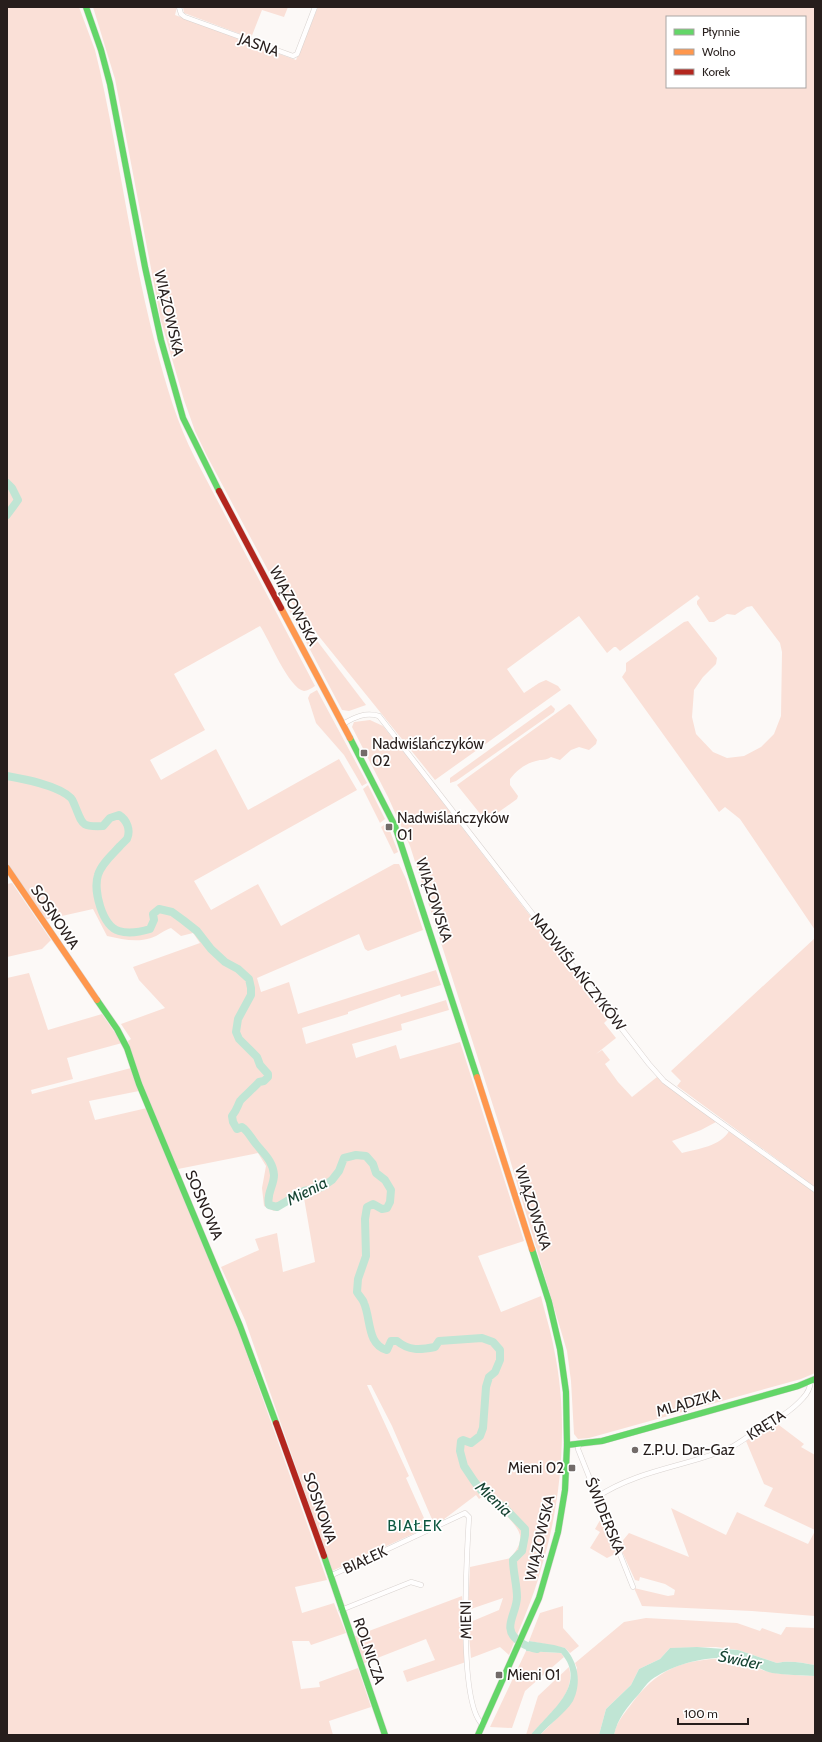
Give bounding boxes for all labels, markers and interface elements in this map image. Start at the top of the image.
legend [666,16,806,88]
text: Płynnie [702,24,740,39]
street label: JASNA [235,29,282,61]
text: Wolno [702,44,736,59]
text: Korek [702,64,731,79]
street label: WIĄZOWSKA [150,268,188,358]
street label: WIĄZOWSKA [266,563,323,649]
place label: Nadwiślańczyków 02 [372,735,484,770]
marker: Nadwiślańczyków 02 [359,748,369,758]
place label: Nadwiślańczyków 01 [397,809,509,844]
marker: Nadwiślańczyków 01 [384,822,394,832]
street label: WIĄZOWSKA [412,856,456,945]
street label: SOSNOWA [27,881,84,953]
street label: NADWIŚLAŃCZYKÓW [526,909,631,1035]
street label: WIĄZOWSKA [511,1164,555,1253]
street label: SOSNOWA [181,1167,227,1243]
water label: Mienia [283,1173,330,1210]
street label: MLĄDZKA [654,1385,723,1421]
street label: KRĘTA [743,1406,789,1444]
place label: Z.P.U. Dar-Gaz [643,1441,735,1459]
marker: Z.P.U. Dar-Gaz [630,1445,640,1455]
place label: Mieni 02 [508,1459,564,1477]
marker: Mieni 02 [567,1463,577,1473]
street label: SOSNOWA [299,1470,341,1547]
street label: ŚWIDERSKA [581,1474,630,1558]
water label: Mienia [471,1477,516,1521]
street label: WIĄZOWSKA [521,1493,559,1583]
district label: BIAŁEK [387,1516,443,1535]
street label: BIAŁEK [340,1542,390,1578]
street label: MIENI [457,1601,475,1639]
street label: ROLNICZA [349,1615,389,1687]
water label: Świder [717,1646,764,1674]
place label: Mieni 01 [507,1666,560,1684]
marker: Mieni 01 [494,1670,504,1680]
scale bar [678,1700,748,1726]
text: 100 m [684,1706,718,1721]

